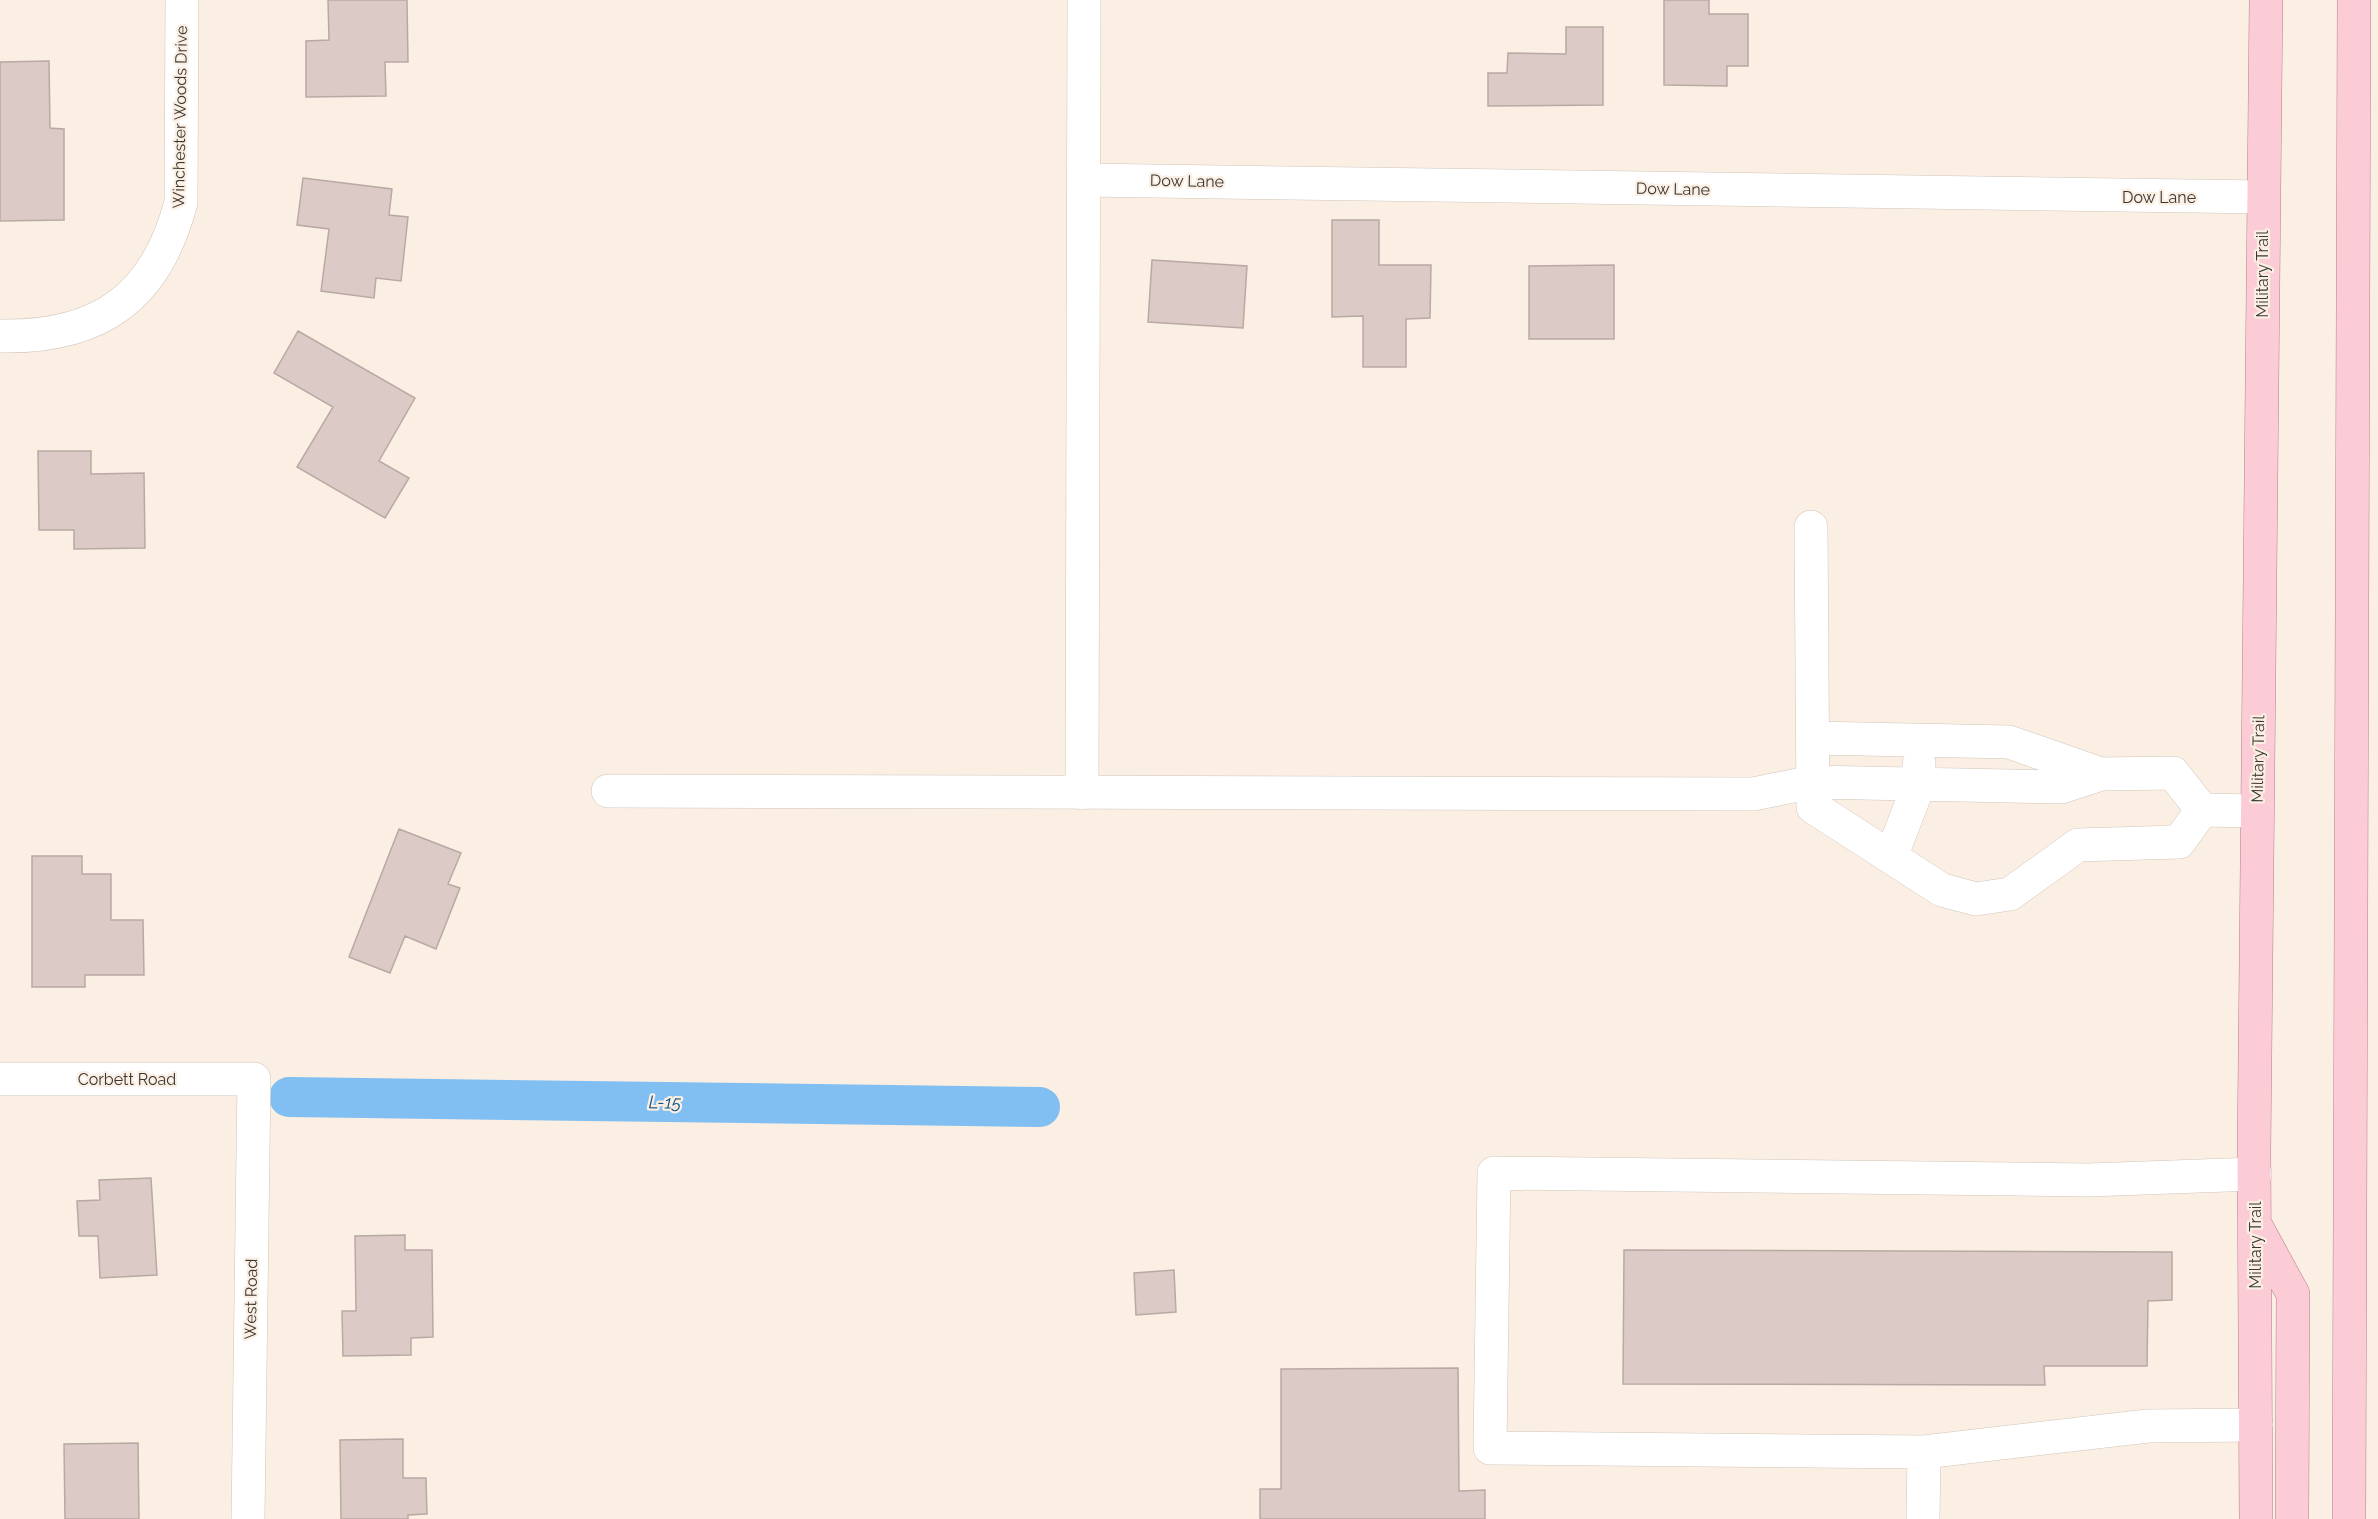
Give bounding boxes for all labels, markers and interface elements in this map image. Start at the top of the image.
street label: Winchester Woods Drive [169,25,191,209]
street label: Dow Lane [1150,171,1224,191]
street label: Dow Lane [1636,179,1710,199]
street label: Dow Lane [2122,188,2196,207]
street label: Military Trail [2253,230,2272,318]
street label: Military Trail [2248,715,2268,803]
street label: Corbett Road [78,1070,176,1089]
water label: L-15 [648,1091,682,1113]
street label: Military Trail [2246,1201,2265,1289]
street label: West Road [241,1258,261,1339]

